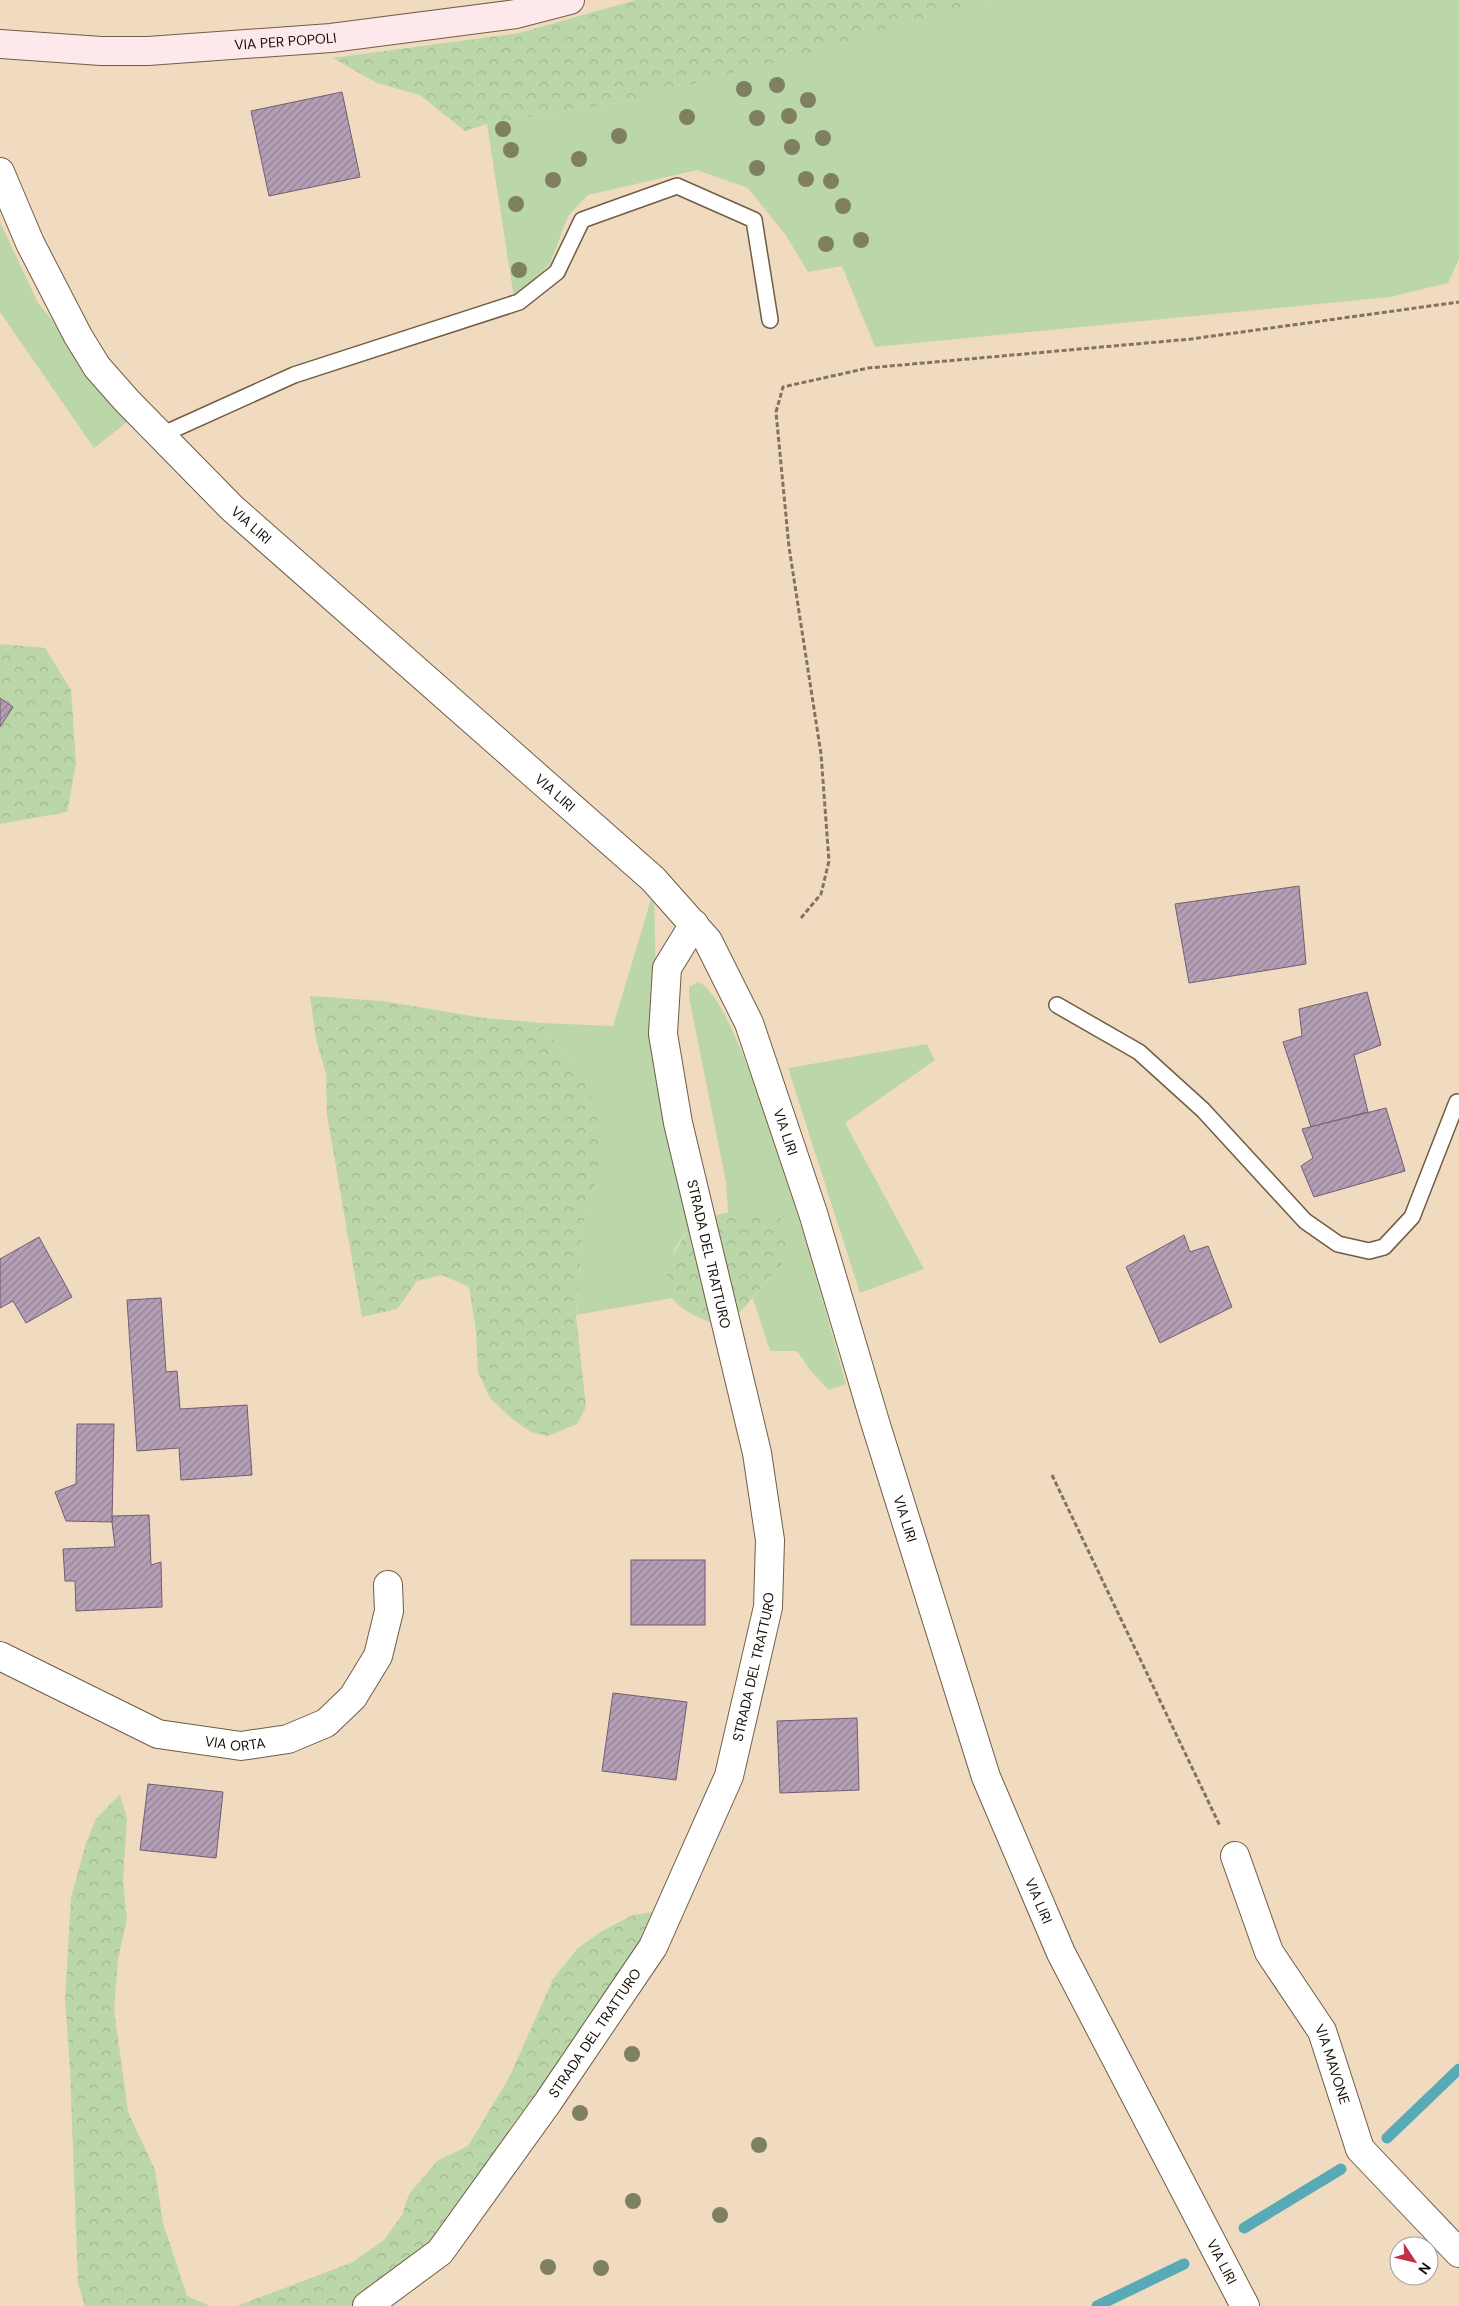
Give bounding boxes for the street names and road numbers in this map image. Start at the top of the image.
street label: VIA PER POPOLI [234,28,338,54]
street label: VIA LIRI [227,502,275,548]
street label: VIA LIRI [531,770,579,815]
street label: VIA LIRI [770,1106,802,1158]
street label: STRADA DEL TRATTURO [683,1178,735,1330]
street label: VIA LIRI [890,1493,921,1544]
street label: STRADA DEL TRATTURO [728,1592,778,1743]
street label: VIA ORTA [204,1732,266,1755]
street label: VIA LIRI [1021,1875,1056,1926]
street label: STRADA DEL TRATTURO [545,1965,645,2101]
street label: VIA MAVONE [1311,2021,1354,2107]
street label: VIA LIRI [1203,2236,1241,2287]

